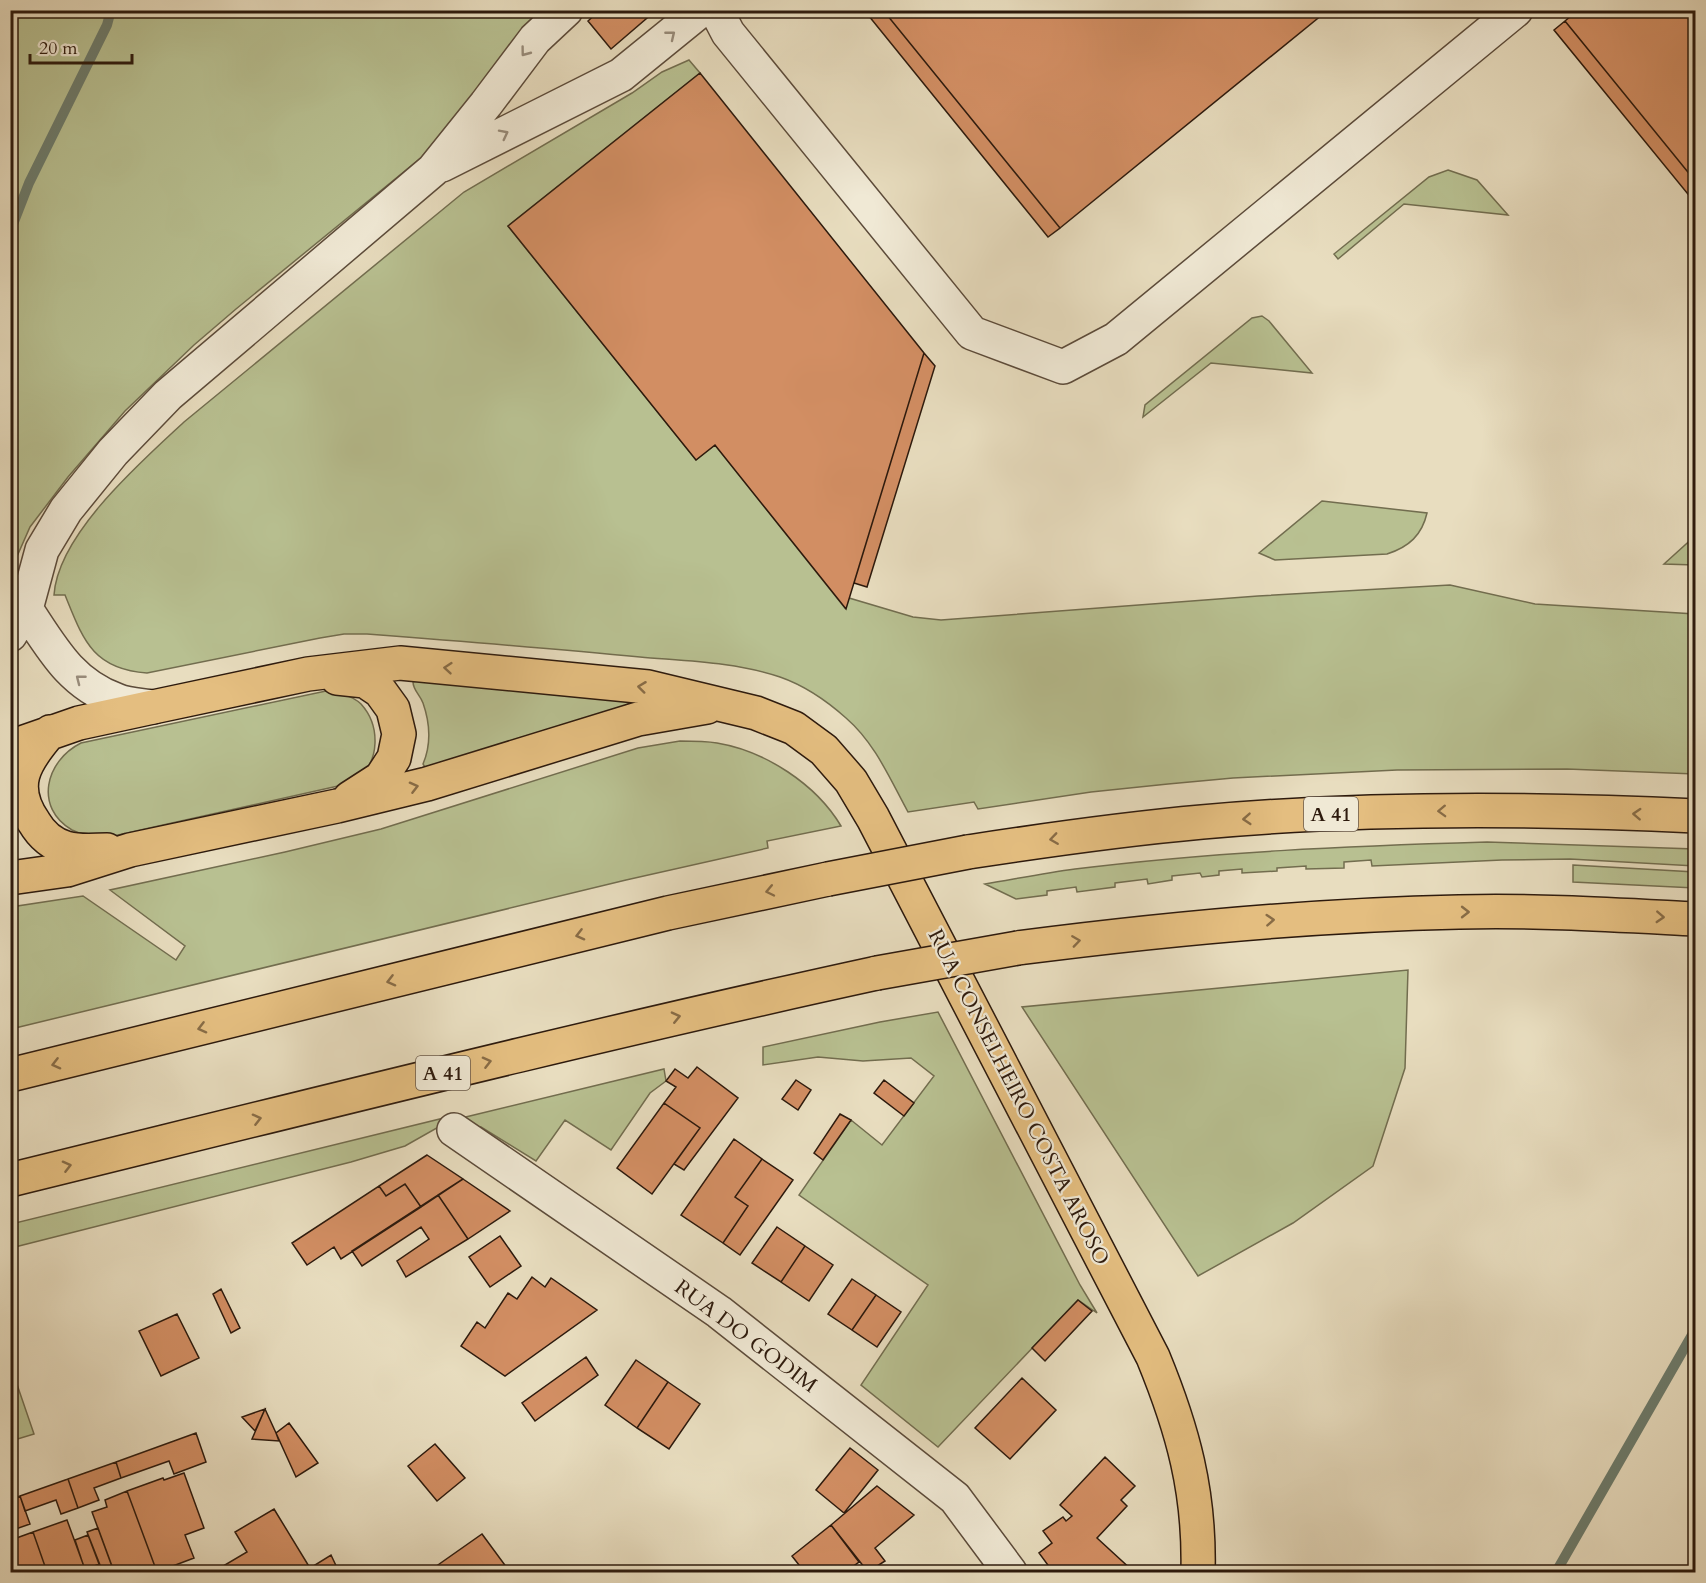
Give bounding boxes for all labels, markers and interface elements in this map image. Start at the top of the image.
scale bar [30,27,132,65]
one-way arrow [664,32,675,43]
text: 20 m [39,36,78,61]
one-way arrow [521,45,532,56]
one-way arrow [497,130,508,142]
one-way arrow [443,662,452,675]
one-way arrow [76,675,87,686]
one-way arrow [637,681,646,693]
one-way arrow [409,781,419,794]
road number: A 41 [1304,797,1358,831]
one-way arrow [1438,804,1447,817]
one-way arrow [1633,807,1642,820]
one-way arrow [1243,812,1252,825]
one-way arrow [1049,833,1058,845]
one-way arrow [766,884,776,897]
one-way arrow [1460,906,1469,918]
one-way arrow [1655,911,1664,924]
one-way arrow [1265,914,1274,927]
street label: RUA CONSELHEIRO COSTA AROSO [921,924,1116,1270]
one-way arrow [575,927,585,940]
one-way arrow [1071,935,1081,947]
one-way arrow [386,974,396,987]
one-way arrow [671,1012,681,1025]
one-way arrow [197,1020,207,1033]
one-way arrow [51,1056,61,1069]
road number: A 41 [416,1056,470,1090]
one-way arrow [481,1057,491,1070]
one-way arrow [251,1114,261,1127]
one-way arrow [62,1161,72,1174]
street label: RUA DO GODIM [668,1273,823,1400]

